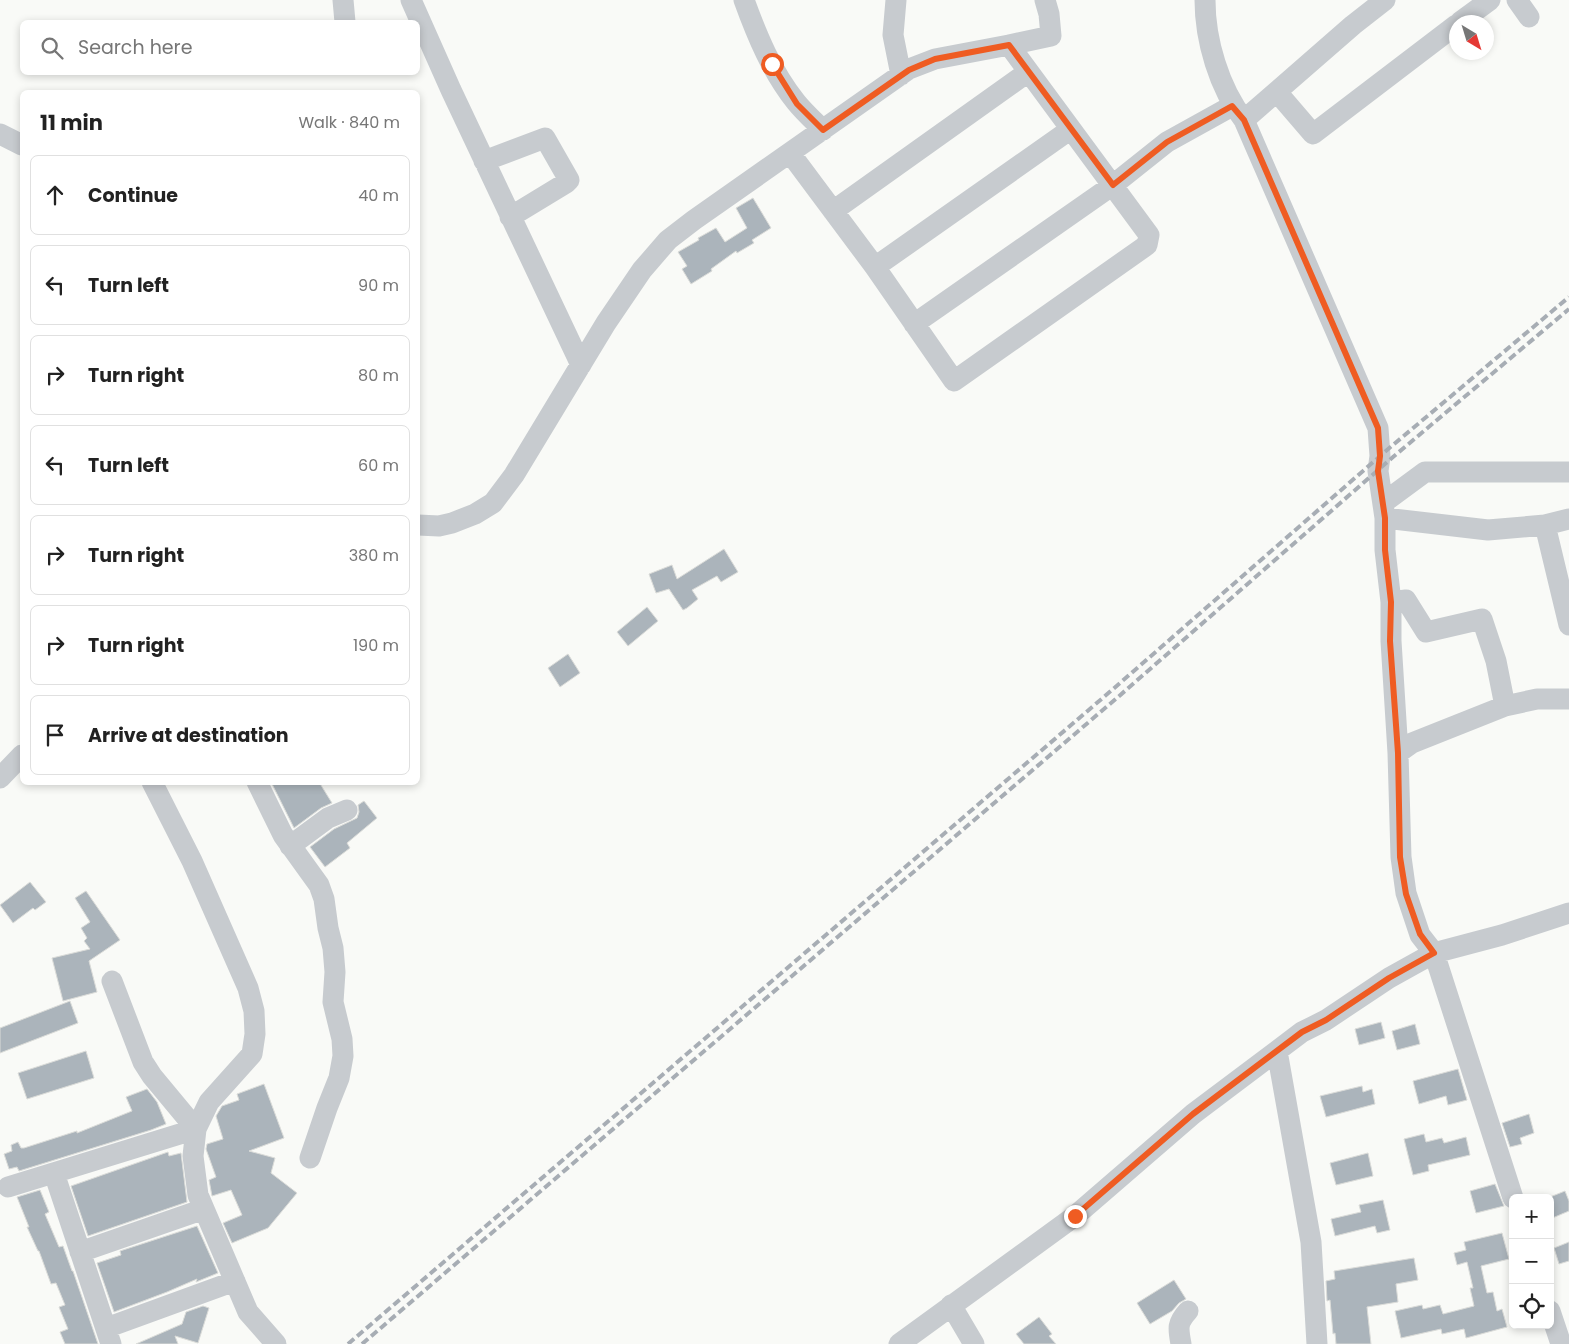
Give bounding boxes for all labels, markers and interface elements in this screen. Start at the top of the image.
north arrow [1449,15,1494,60]
search box [20,20,420,75]
icon: search [38,34,66,62]
text: Search here [78,34,192,61]
route start [761,53,784,76]
text: 11 min [40,108,103,137]
text: Walk · 840 m [298,111,400,134]
icon: ahead [41,181,69,209]
text: Continue [88,182,178,209]
text: 40 m [358,184,399,207]
icon: left [41,271,69,299]
text: Turn left [88,272,169,299]
text: 90 m [358,274,399,297]
icon: right [41,361,69,389]
text: Turn right [88,362,184,389]
text: 80 m [358,364,399,387]
icon: left [41,451,69,479]
text: Turn left [88,452,169,479]
text: 60 m [358,454,399,477]
icon: right [41,541,69,569]
text: Turn right [88,542,184,569]
text: 380 m [349,544,399,567]
icon: right [41,631,69,659]
text: Turn right [88,632,184,659]
text: 190 m [353,634,399,657]
icon: arrive [41,721,69,749]
text: Arrive at destination [88,722,289,749]
map controls [1509,1194,1554,1329]
button: + [1509,1194,1554,1239]
route end [1064,1205,1087,1228]
button: − [1509,1239,1554,1284]
button: locate [1509,1284,1554,1329]

